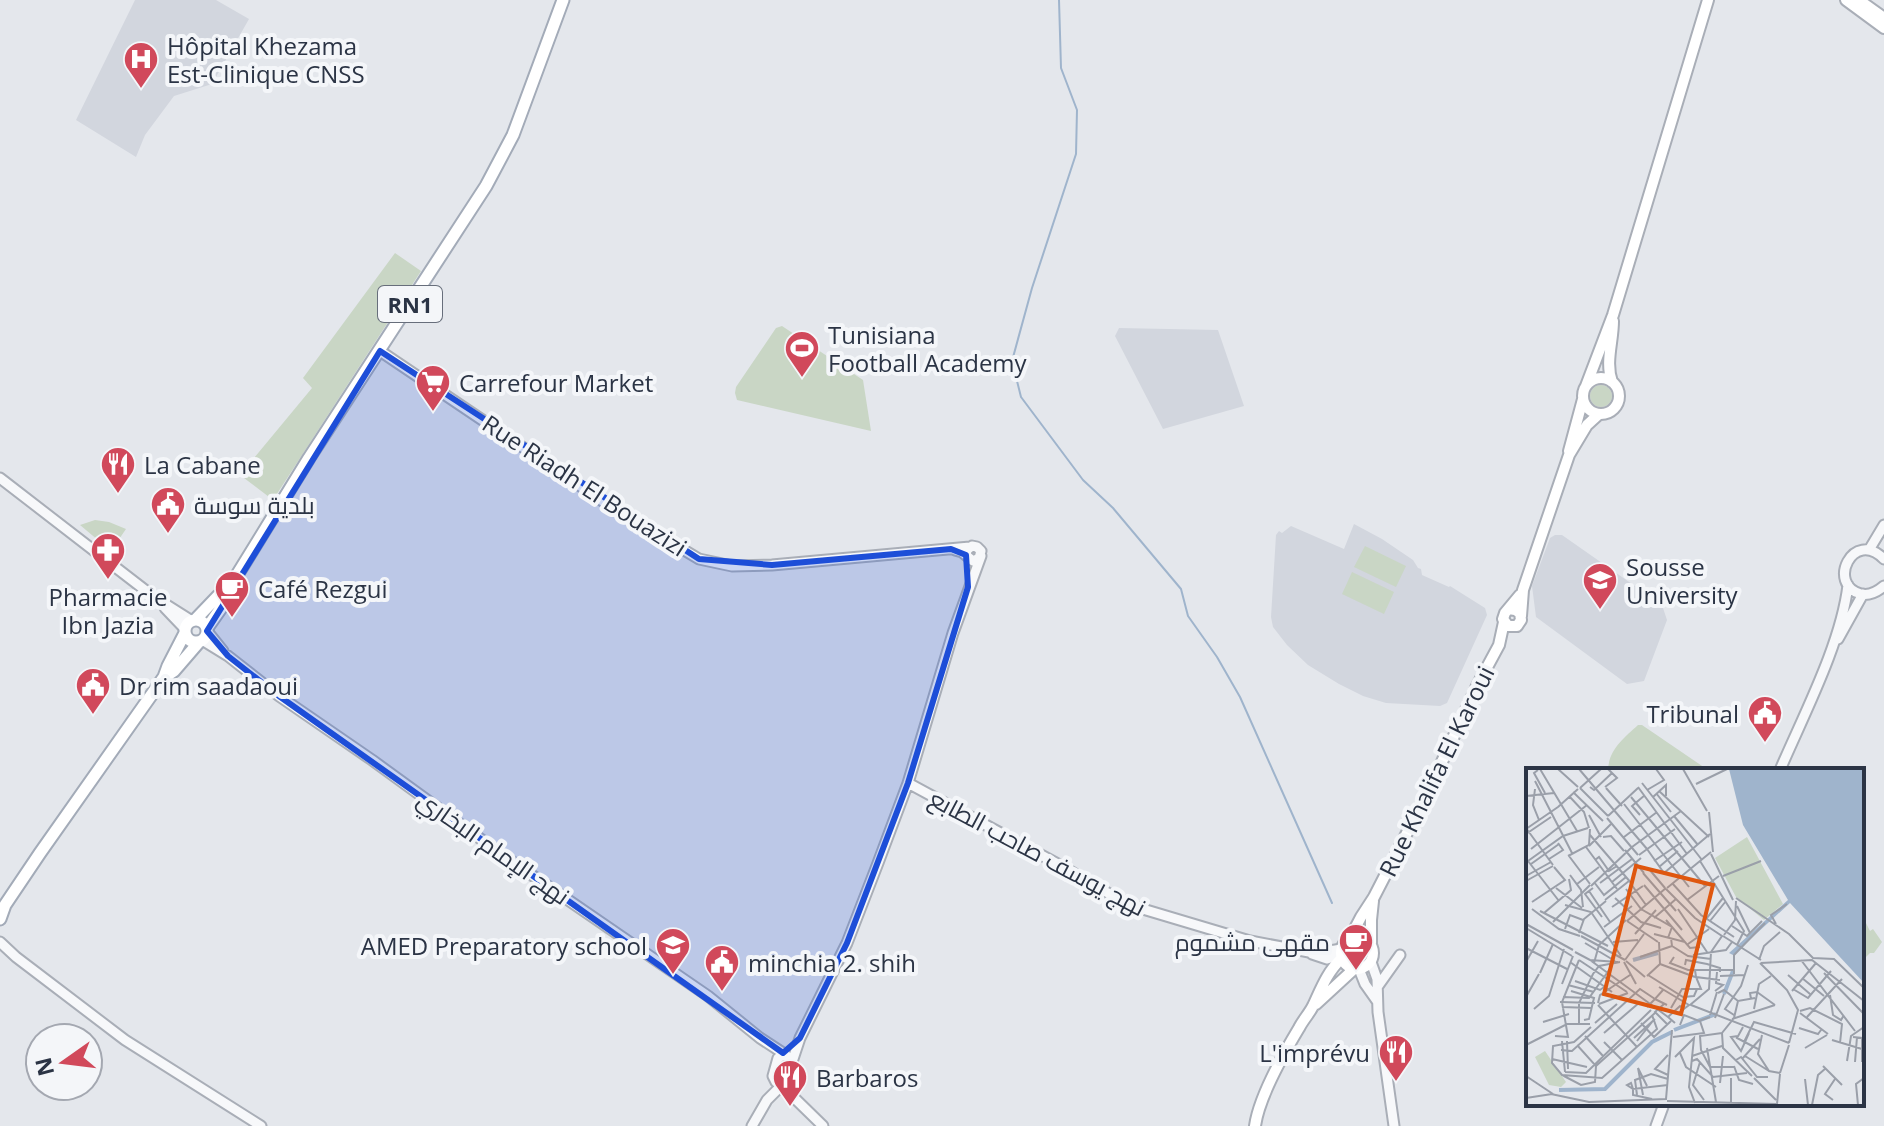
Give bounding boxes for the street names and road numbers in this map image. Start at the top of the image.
road number: RN1 [378,286,442,322]
street label: Rue Riadh El Bouazizi [476,407,694,563]
street label: Rue Khalifa El Karoui [1371,660,1501,882]
street label: نهج يوسف صاحب الطابع [923,781,1152,924]
street label: نهج الإمام البخاري [410,782,577,914]

